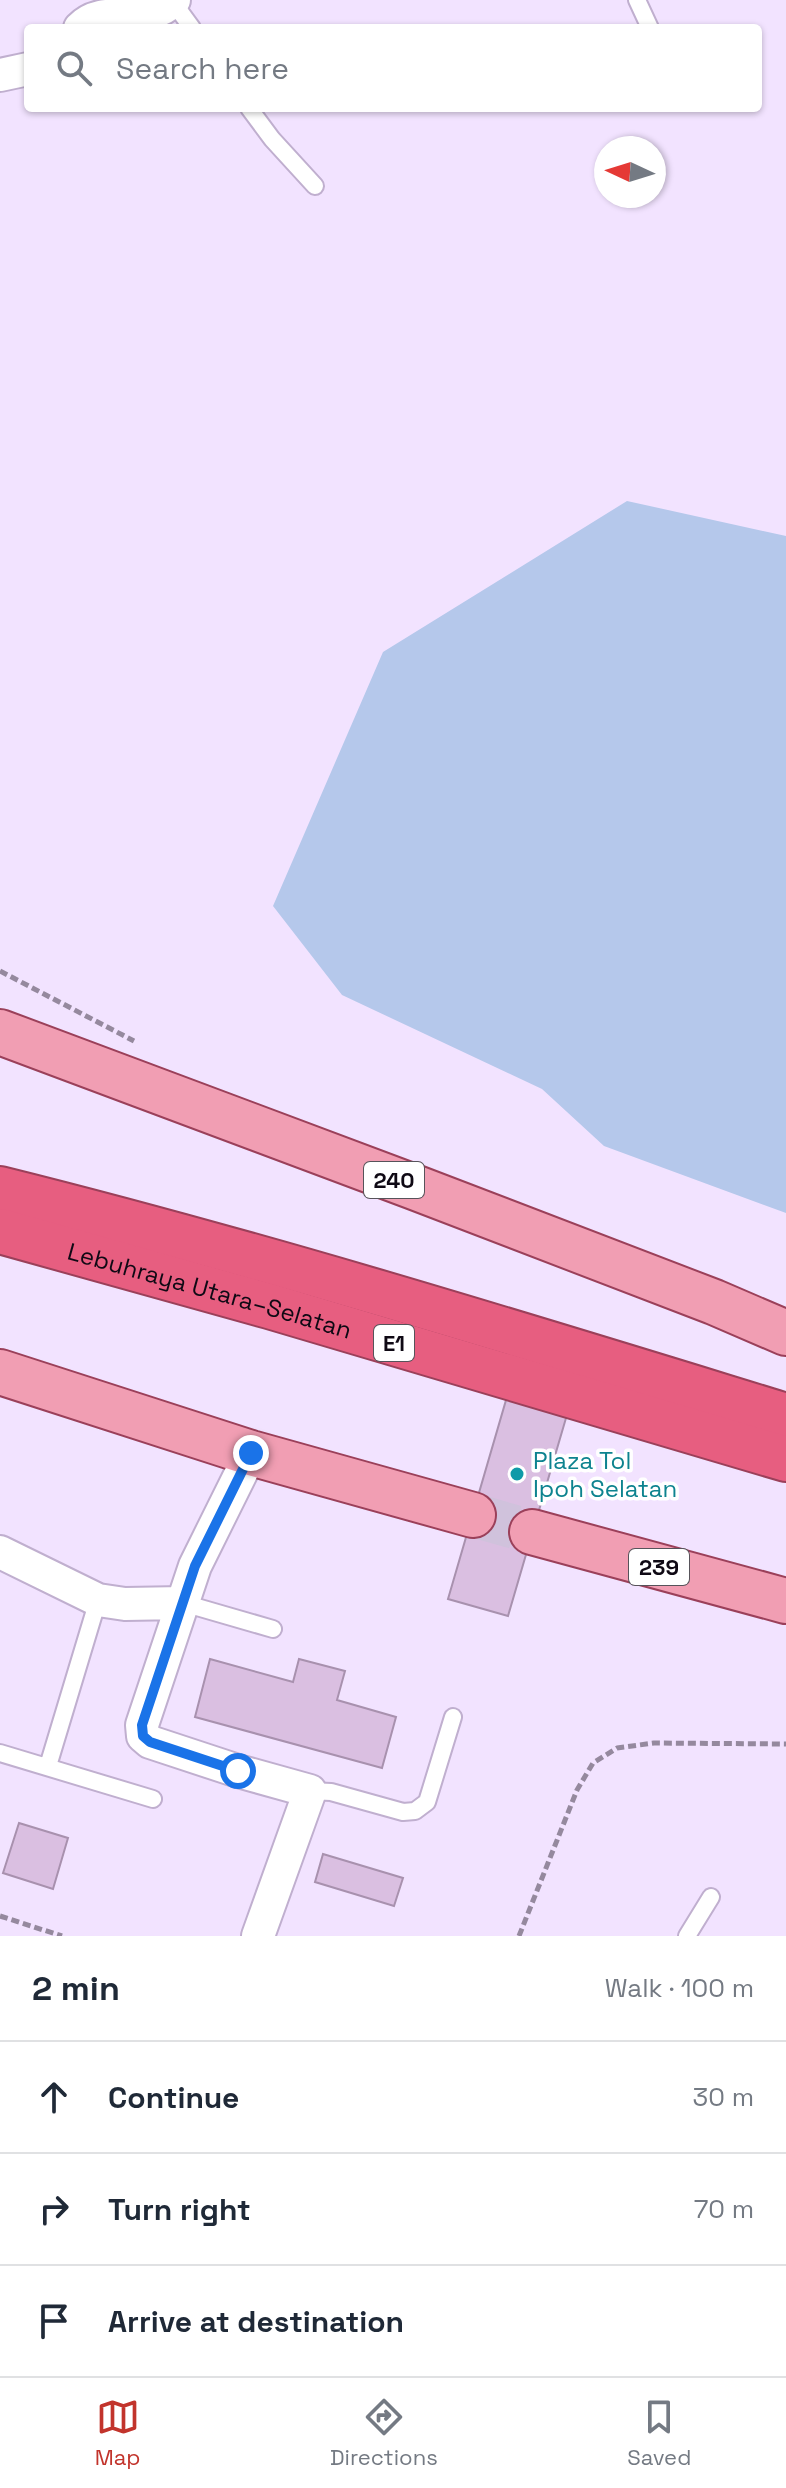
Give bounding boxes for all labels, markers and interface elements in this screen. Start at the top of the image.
search box [24,24,762,112]
icon: search [52,46,96,90]
text: Search here [116,49,289,88]
north arrow [594,136,666,208]
road number: 240 [364,1162,424,1198]
street label: Lebuhraya Utara–Selatan [64,1235,356,1345]
road number: E1 [374,1325,414,1361]
route end [233,1435,269,1471]
place label: Plaza Tol Ipoh Selatan [533,1445,677,1504]
marker: Plaza Tol Ipoh Selatan [508,1465,526,1483]
road number: 239 [629,1549,689,1585]
route start [220,1753,256,1789]
text: 2 min [32,1967,120,2010]
text: Walk · 100 m [605,1971,754,2005]
icon: ahead [32,2075,76,2119]
text: Continue [108,2078,239,2117]
text: 30 m [693,2080,754,2114]
icon: right [32,2187,76,2231]
text: Turn right [108,2190,251,2229]
text: 70 m [694,2192,754,2226]
icon: arrive [32,2299,76,2343]
text: Arrive at destination [108,2302,404,2341]
tab: Map [95,2395,141,2471]
tab: Directions [330,2395,438,2471]
tab: Saved [627,2395,691,2471]

